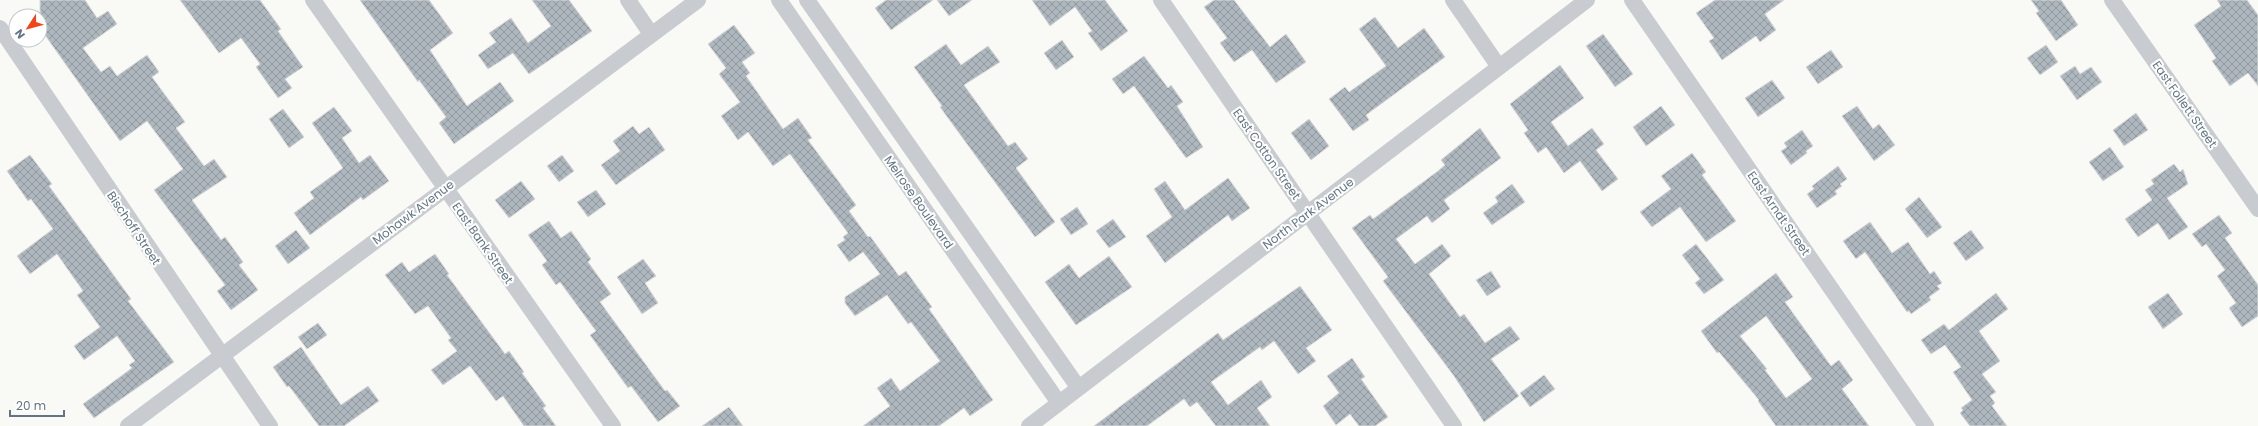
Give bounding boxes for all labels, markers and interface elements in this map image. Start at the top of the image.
north arrow [8,8,48,48]
text: N [11,26,29,42]
street label: East Follett Street [2149,57,2221,151]
street label: East Cotton Street [1229,105,1305,203]
street label: Melrose Boulevard [880,152,958,252]
street label: East Arndt Street [1744,168,1814,258]
street label: North Park Avenue [1259,173,1357,253]
street label: Mohawk Avenue [369,176,457,248]
street label: Bischoff Street [103,188,165,268]
street label: East Bank Street [449,199,517,287]
scale bar [10,392,64,418]
text: 20 m [16,397,46,414]

